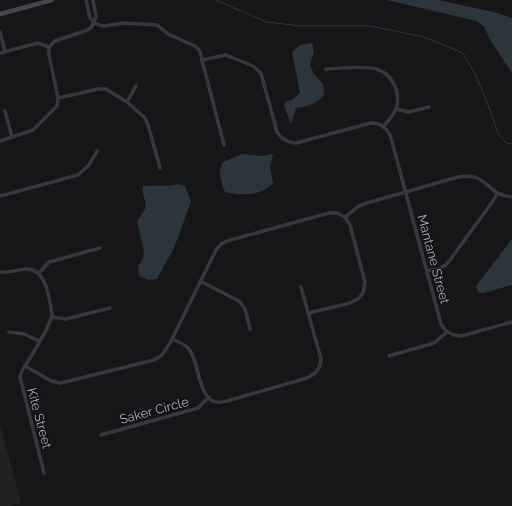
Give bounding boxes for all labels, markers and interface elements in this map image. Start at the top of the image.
street label: Mantane Street [414,213,453,306]
street label: Kite Street [24,386,55,451]
street label: Saker Circle [118,394,191,427]

